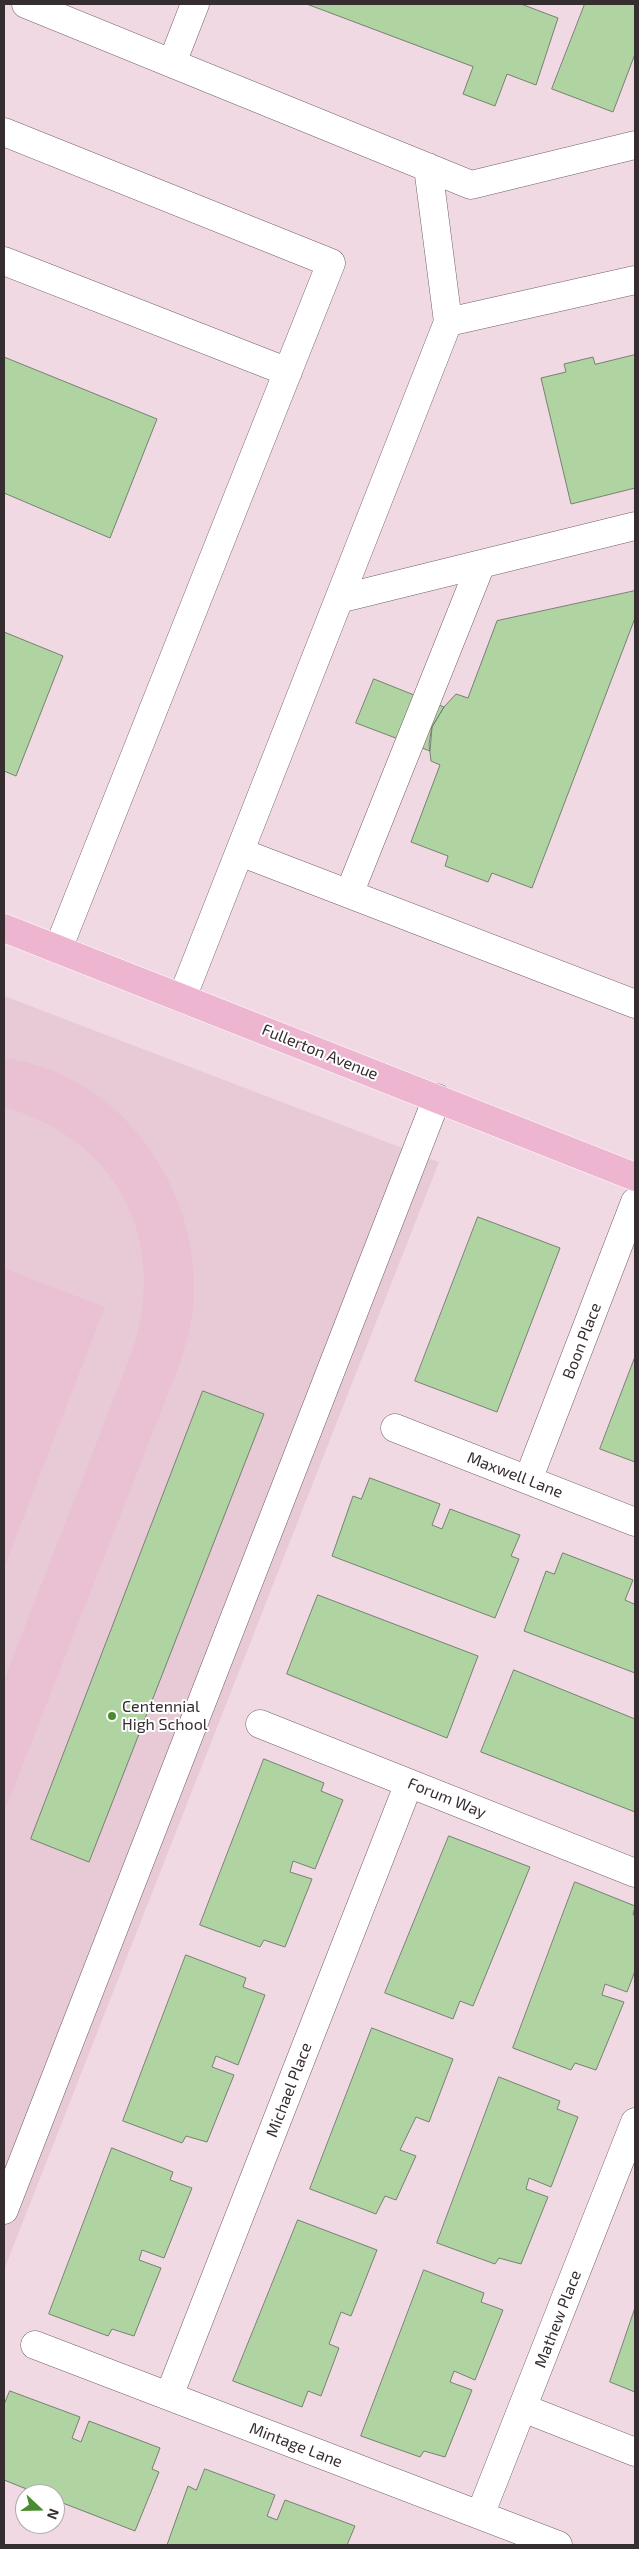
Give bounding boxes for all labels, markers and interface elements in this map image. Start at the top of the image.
street label: Fullerton Avenue [259,1020,381,1084]
street label: Boon Place [559,1300,605,1382]
street label: Maxwell Lane [464,1448,566,1502]
place label: Centennial High School [122,1697,207,1735]
marker: Centennial High School [106,1710,118,1722]
street label: Forum Way [405,1774,489,1822]
street label: Michael Place [262,2040,316,2140]
street label: Mathew Place [531,2268,585,2370]
street label: Mintage Lane [247,2418,345,2472]
north arrow [15,2484,65,2534]
text: N [44,2506,63,2522]

